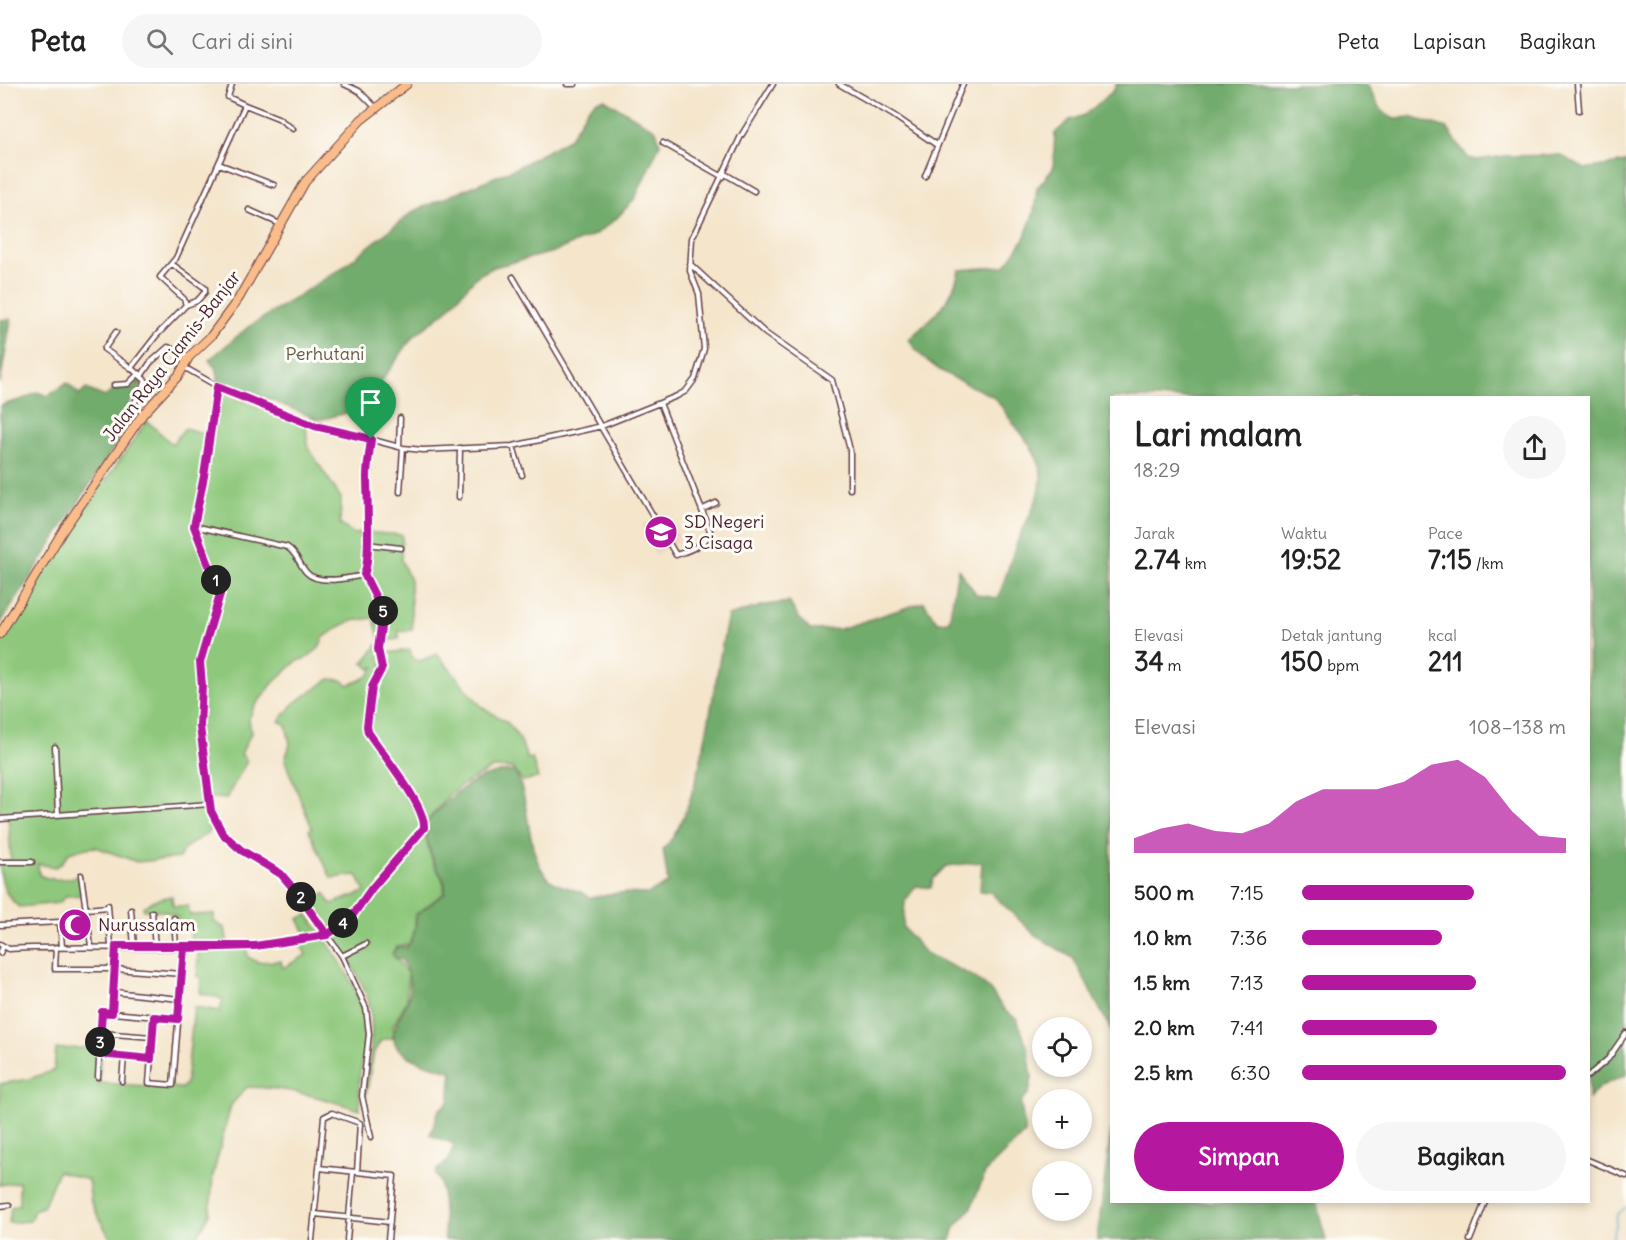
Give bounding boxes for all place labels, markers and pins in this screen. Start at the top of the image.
pin [345,377,396,439]
place label: SD Negeri 3 Cisaga [684,510,764,554]
school or university icon: SD Negeri 3 Cisaga [643,514,679,550]
pin: 1 [201,565,231,595]
pin: 5 [368,596,398,626]
pin: 2 [286,882,316,912]
mosque icon: Nurussalam [57,907,93,943]
pin: 4 [328,908,358,938]
place label: Nurussalam [98,913,196,936]
pin: 3 [85,1027,115,1057]

